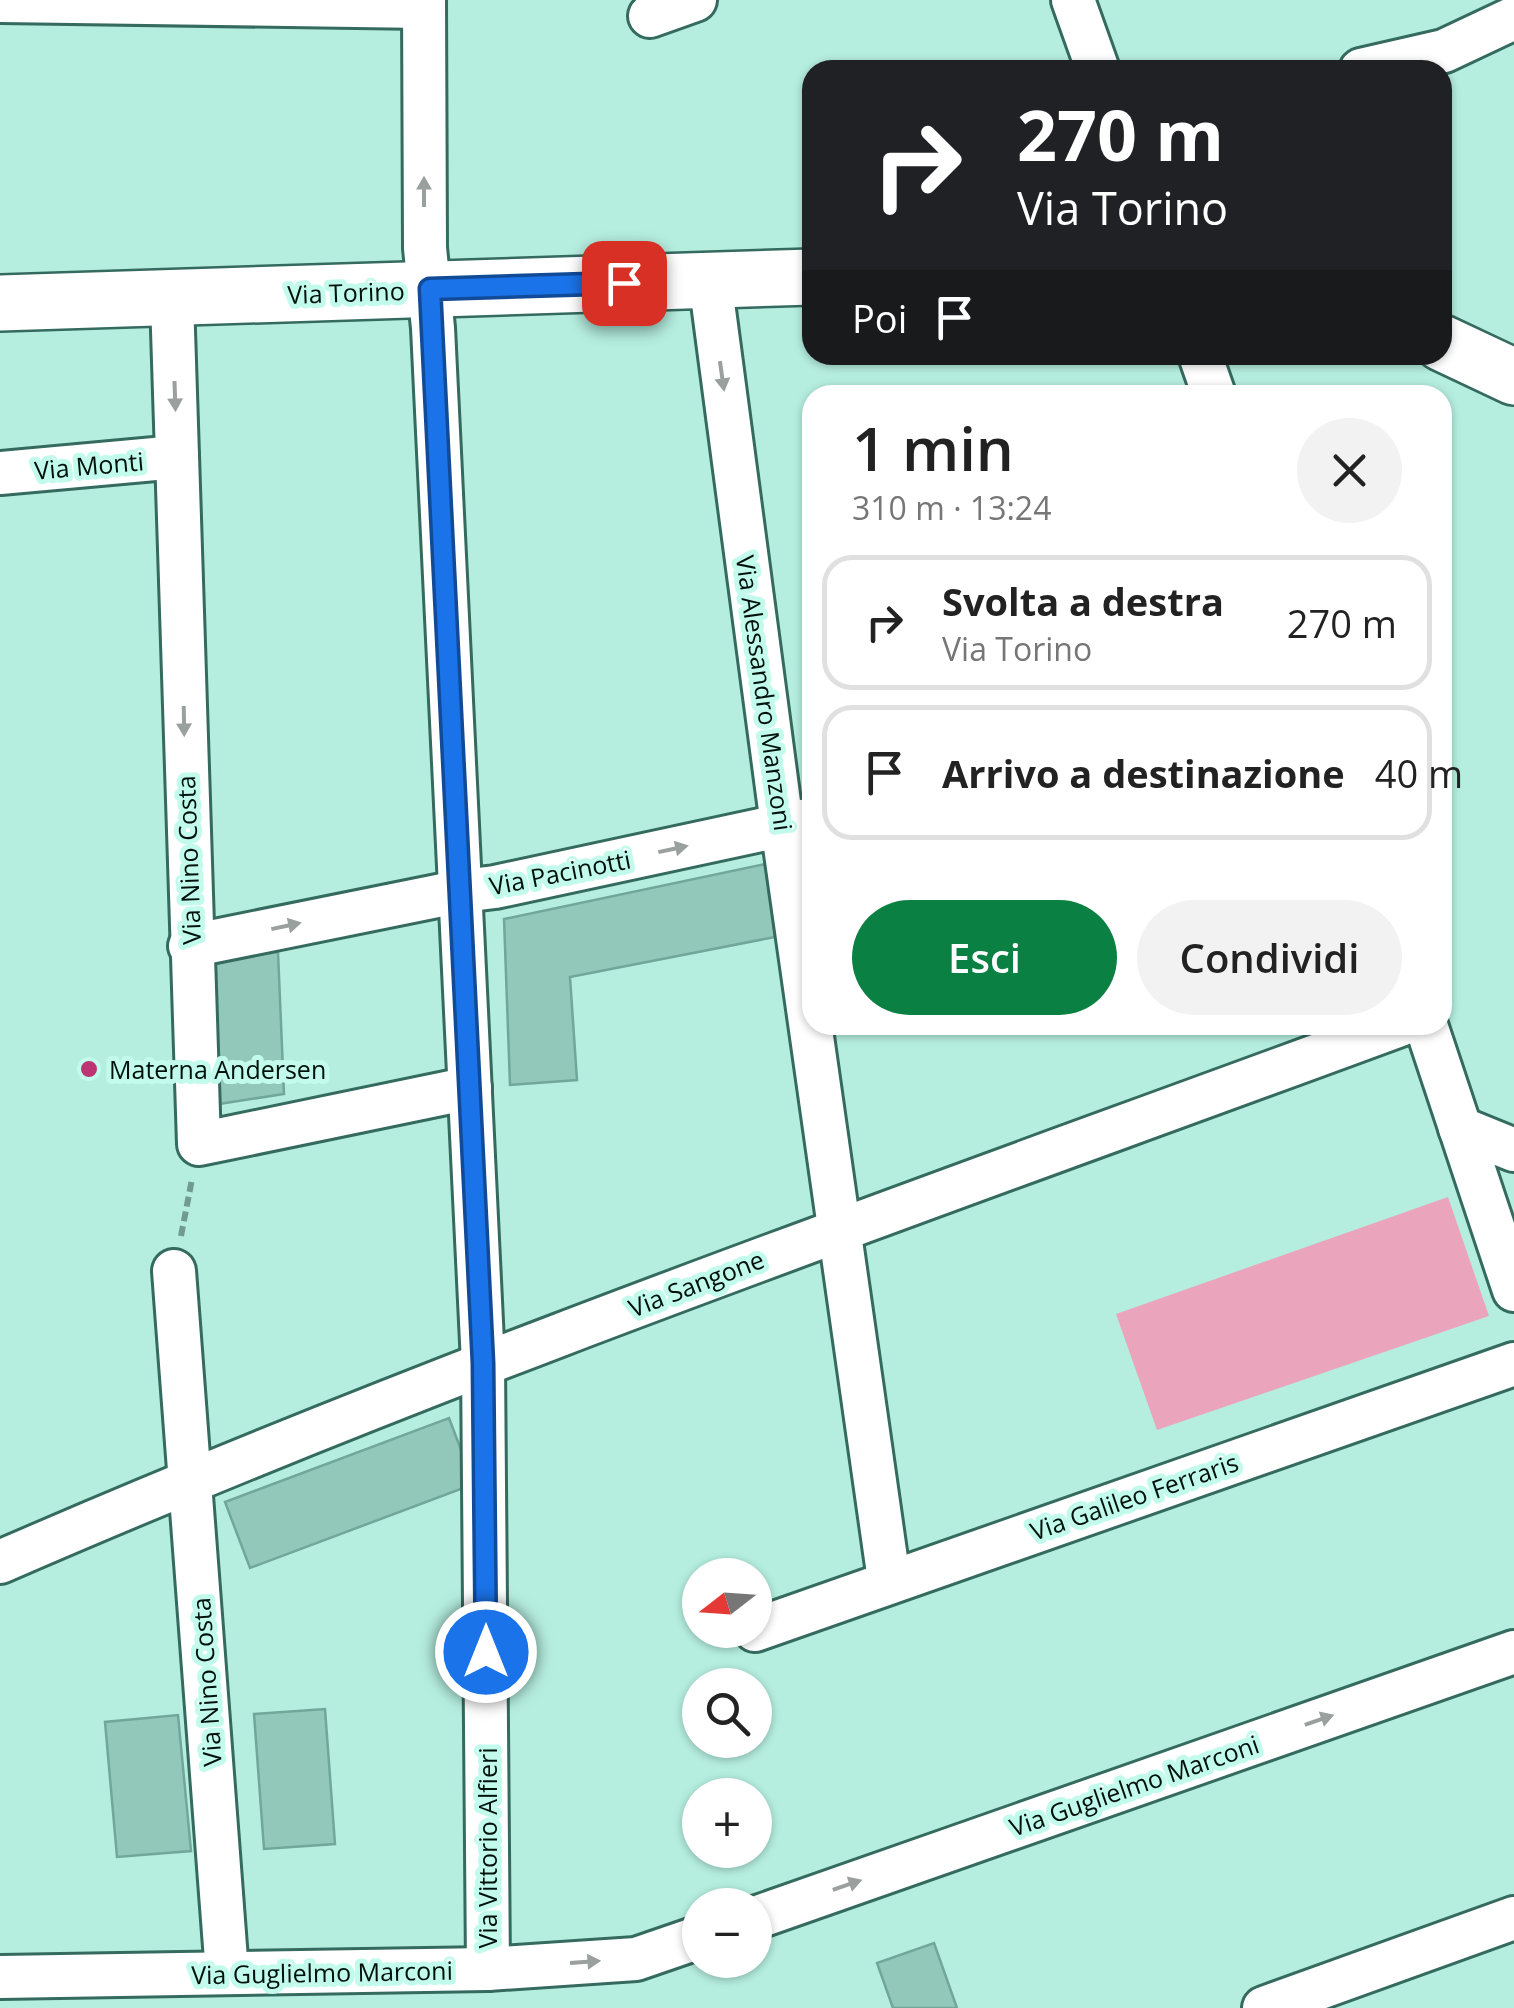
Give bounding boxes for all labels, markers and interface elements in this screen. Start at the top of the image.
text: 270 m [1017,86,1224,182]
icon: right [852,100,982,230]
one-way arrow [416,175,432,207]
text: Via Torino [1017,177,1228,238]
pin [582,241,667,326]
icon: arrive [597,256,652,311]
street label: Via Torino [287,273,405,311]
icon: arrive [927,290,982,345]
text: Poi [852,292,907,344]
one-way arrow [714,361,730,393]
one-way arrow [168,381,184,413]
text: 1 min [852,407,1014,489]
button: close [1297,418,1402,523]
street label: Via Monti [33,443,145,487]
text: 310 m · 13:24 [852,486,1051,529]
street label: Via Alessandro Manzoni [729,553,801,833]
text: Svolta a destra [942,575,1224,627]
icon: right [857,595,912,650]
text: 270 m [1287,597,1397,649]
text: Via Torino [942,627,1092,670]
one-way arrow [176,705,192,737]
icon: arrive [857,745,912,800]
text: Arrivo a destinazione [942,747,1345,799]
text: 40 m [1375,747,1463,799]
street label: Via Nino Costa [168,775,208,945]
one-way arrow [658,841,689,856]
street label: Via Pacinotti [486,842,634,902]
button: Esci [852,900,1117,1015]
button: Condividi [1137,900,1402,1015]
one-way arrow [270,918,301,934]
place label: Materna Andersen [109,1052,326,1086]
marker: Materna Andersen [78,1058,100,1080]
street label: Via Sangone [623,1242,769,1324]
street label: Via Galileo Ferraris [1025,1444,1243,1548]
north arrow [682,1558,772,1648]
map controls [682,1558,772,1978]
street label: Via Nino Costa [183,1596,229,1768]
position arrow [434,1600,538,1704]
button: search [682,1668,772,1758]
one-way arrow [1304,1712,1334,1727]
street label: Via Guglielmo Marconi [1005,1726,1263,1844]
street label: Via Vittorio Alfieri [470,1747,504,1949]
button: + [682,1778,772,1868]
one-way arrow [833,1877,863,1892]
button: − [682,1888,772,1978]
street label: Via Guglielmo Marconi [191,1953,453,1991]
one-way arrow [570,1954,601,1970]

